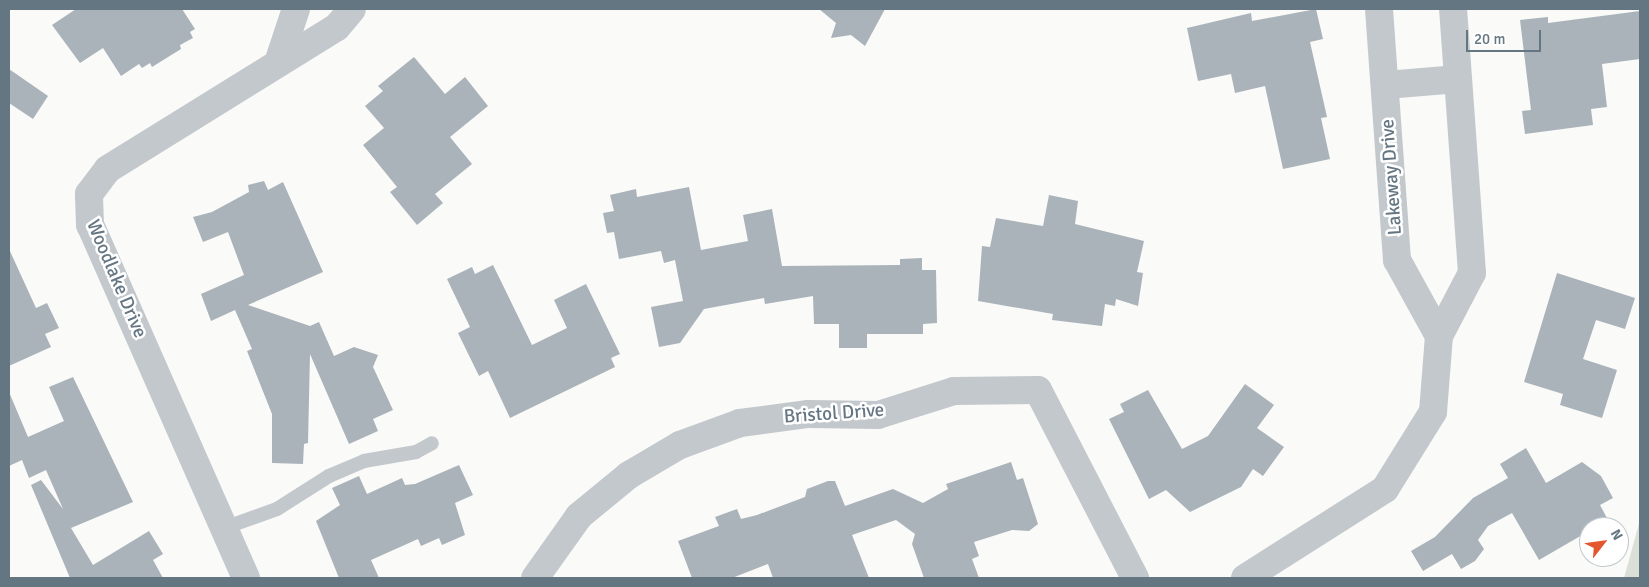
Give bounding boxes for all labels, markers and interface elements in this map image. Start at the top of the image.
scale bar [1469,20,1544,52]
text: 20 m [1474,30,1505,48]
street label: Lakeway Drive [1377,118,1407,236]
street label: Woodlake Drive [81,217,151,341]
street label: Bristol Drive [783,399,885,429]
north arrow [1579,517,1629,567]
text: N [1607,526,1626,543]

